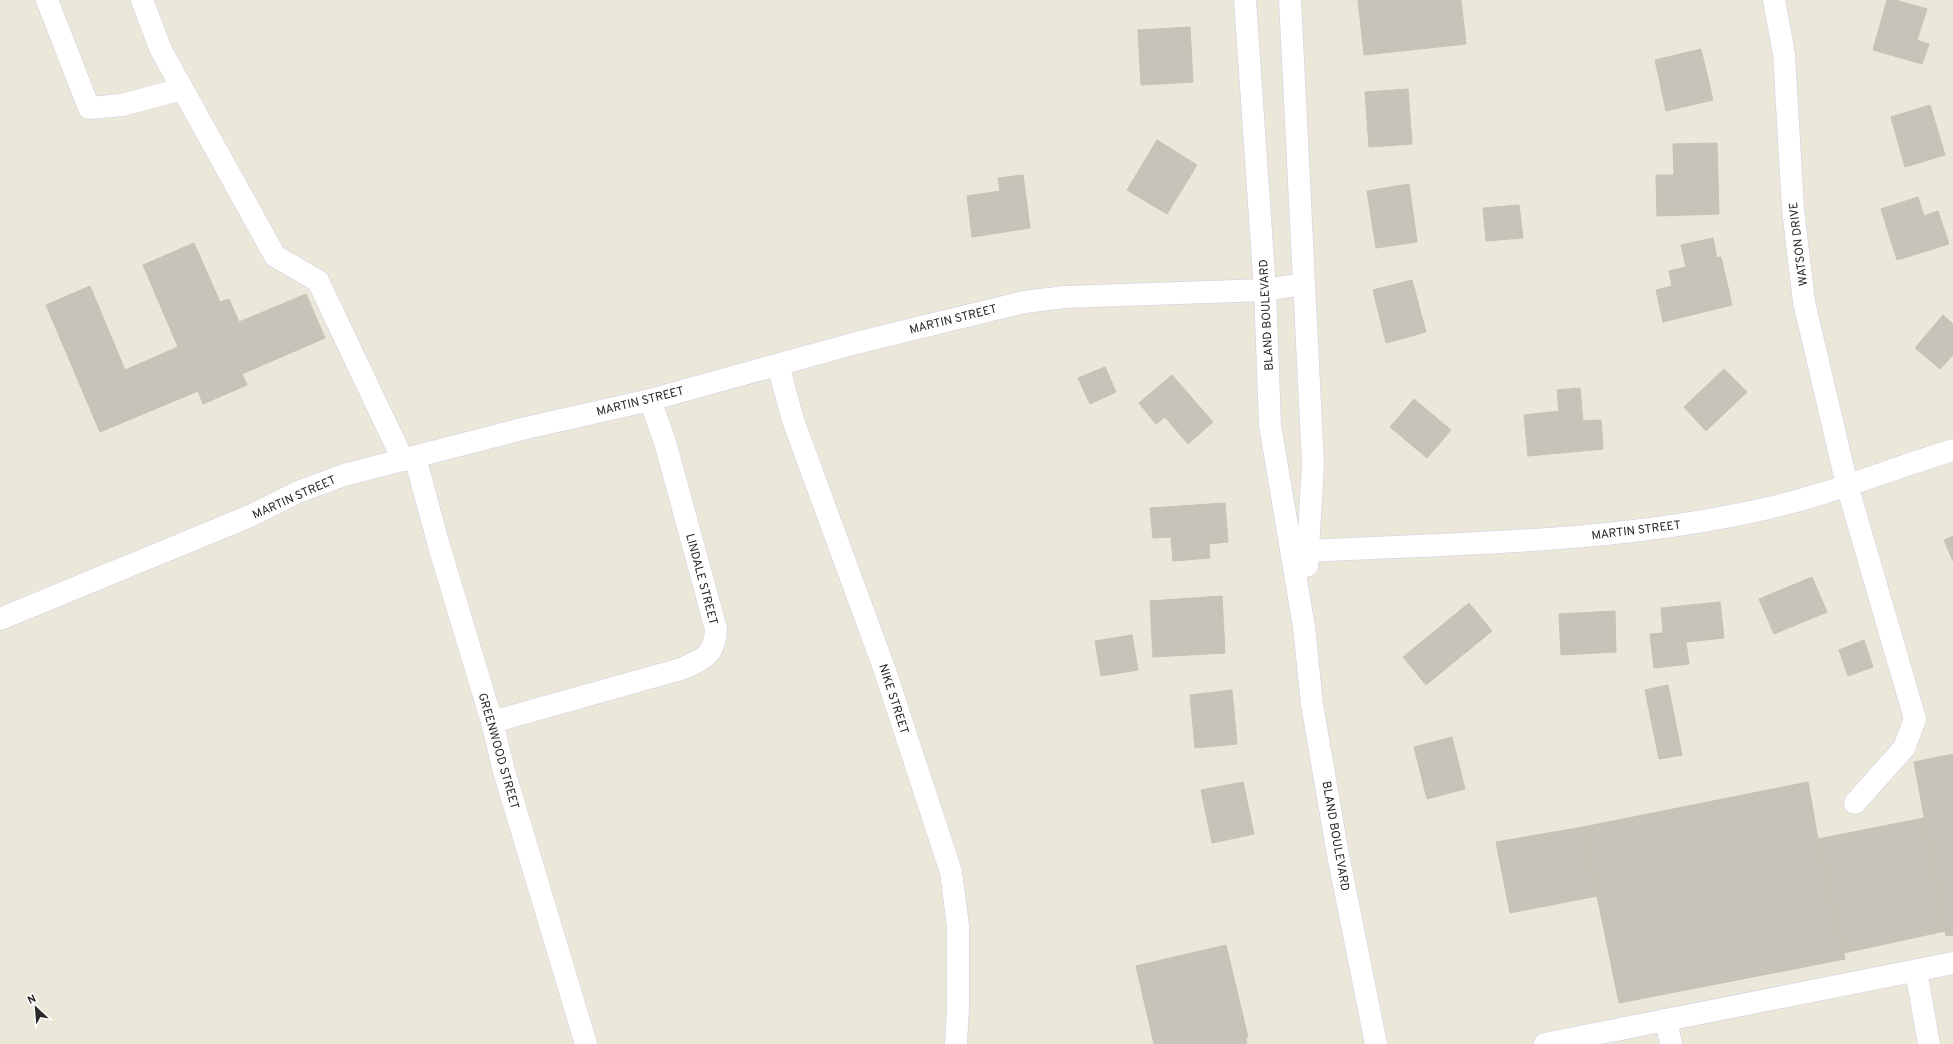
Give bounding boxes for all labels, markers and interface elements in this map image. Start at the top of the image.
street label: WATSON DRIVE [1786,201,1812,287]
street label: BLAND BOULEVARD [1256,259,1278,371]
street label: MARTIN STREET [908,301,999,339]
street label: MARTIN STREET [595,383,686,421]
street label: MARTIN STREET [250,472,339,523]
street label: MARTIN STREET [1591,518,1682,544]
street label: LINDALE STREET [681,532,721,627]
street label: NIKE STREET [874,662,912,736]
street label: GREENWOOD STREET [474,691,522,811]
street label: BLAND BOULEVARD [1317,780,1353,892]
north arrow [16,988,56,1028]
text: N [25,992,39,1008]

